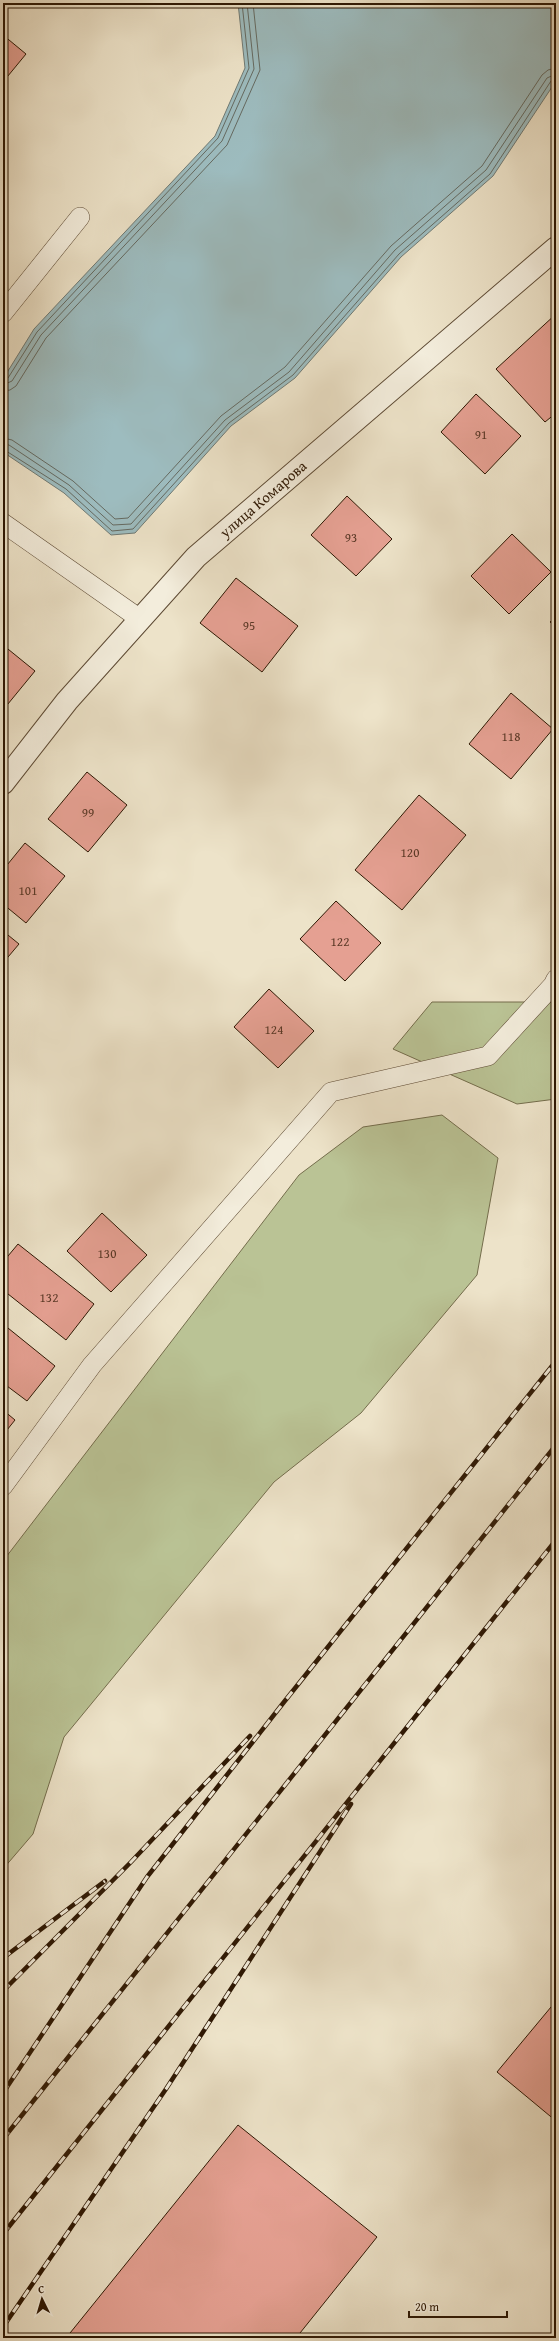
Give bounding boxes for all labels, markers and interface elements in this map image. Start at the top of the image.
house number: 91 [475,425,487,444]
street label: улица Комарова [214,455,312,543]
house number: 93 [345,528,357,547]
house number: 95 [243,616,255,635]
house number: 118 [502,727,520,746]
house number: 99 [82,803,94,822]
house number: 120 [401,843,419,862]
house number: 101 [19,881,37,900]
house number: 122 [331,932,349,951]
house number: 124 [265,1020,283,1039]
house number: 130 [98,1244,116,1263]
house number: 132 [40,1288,58,1307]
north arrow [22,2279,62,2319]
text: С [37,2281,45,2297]
scale bar [409,2293,507,2319]
text: 20 m [415,2298,439,2315]

